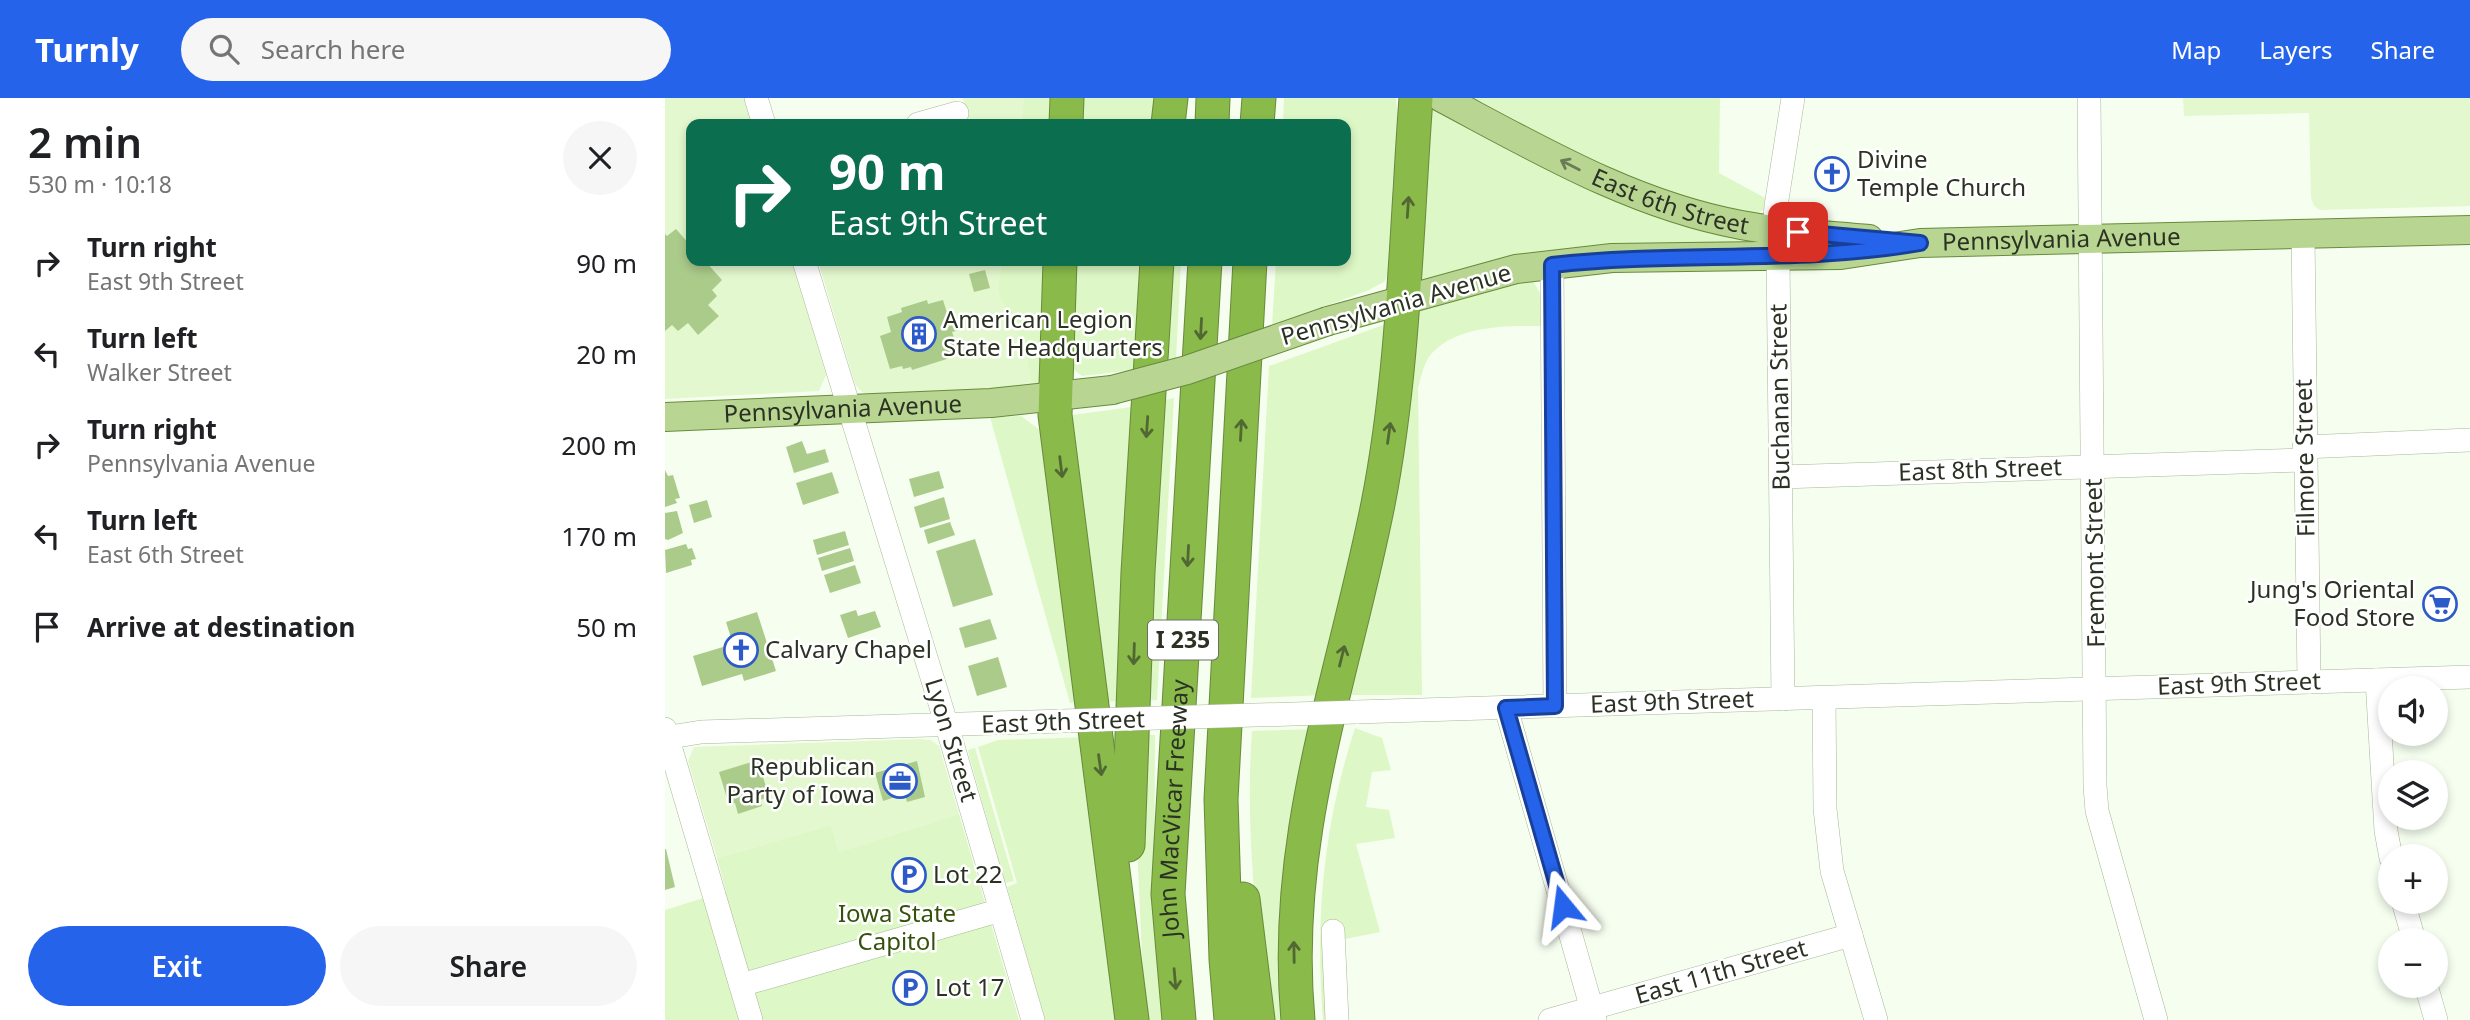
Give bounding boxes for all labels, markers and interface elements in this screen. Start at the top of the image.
search box [181,18,671,81]
text: Turnly [35,27,139,72]
icon: search [205,30,243,68]
text: Search here [261,31,405,67]
text: Map [2171,33,2221,66]
text: Layers [2259,33,2333,66]
text: Share [2371,33,2435,66]
text: 2 min [28,113,142,170]
button: close [563,121,637,195]
text: 90 m [829,138,946,204]
place label: Divine Temple Church [1857,142,2026,203]
icon: right [714,147,805,238]
church icon: Divine Temple Church [1813,155,1851,193]
one-way arrow [1560,158,1580,172]
street label: East 6th Street [1587,160,1752,241]
text: 530 m · 10:18 [28,168,172,200]
one-way arrow [1402,196,1415,218]
text: East 9th Street [829,201,1047,244]
pin [1768,202,1828,262]
icon: arrive [1779,213,1817,251]
street label: Pennsylvania Avenue [1942,219,2181,257]
text: Turn right [87,229,217,265]
icon: right [28,244,66,282]
text: 90 m [576,245,637,281]
street label: Pennsylvania Avenue [1277,255,1515,352]
text: East 9th Street [87,265,244,297]
place label: American Legion State Headquarters [943,302,1163,363]
street label: Buchanan Street [1760,303,1797,491]
building icon: American Legion State Headquarters [900,315,938,353]
one-way arrow [1195,317,1208,340]
text: Turn left [87,320,198,356]
icon: left [28,335,66,373]
text: 20 m [576,336,637,372]
text: Walker Street [87,356,232,388]
street label: Filmore Street [2286,378,2321,537]
street label: Pennsylvania Avenue [723,386,963,429]
text: Turn right [87,411,217,447]
one-way arrow [1140,415,1153,437]
one-way arrow [1235,418,1248,441]
one-way arrow [1382,422,1395,445]
icon: right [28,426,66,464]
text: 200 m [561,427,637,463]
text: Pennsylvania Avenue [87,447,315,479]
street label: East 8th Street [1898,449,2063,488]
one-way arrow [1055,455,1068,477]
street label: Fremont Street [2076,478,2111,648]
text: Turn left [87,502,198,538]
icon: left [28,517,66,555]
text: 170 m [561,518,637,554]
text: East 6th Street [87,538,244,570]
one-way arrow [1181,544,1194,567]
place label: Jung's Oriental Food Store [2248,572,2415,633]
supermarket icon: Jung's Oriental Food Store [2421,585,2459,623]
icon: arrive [28,608,66,646]
text: Arrive at destination [87,609,356,645]
text: 50 m [576,609,637,645]
road number: I 235 [1148,620,1218,660]
church icon: Calvary Chapel [722,631,760,669]
place label: Calvary Chapel [765,632,932,665]
one-way arrow [1128,642,1141,665]
one-way arrow [1336,645,1350,668]
street label: East 9th Street [2157,663,2322,702]
street label: Lyon Street [918,674,987,806]
map controls [2378,676,2448,998]
button: sound [2378,676,2448,746]
street label: John MacVicar Freeway [1149,678,1196,941]
street label: East 9th Street [1590,681,1755,720]
street label: East 9th Street [981,701,1146,740]
place label: Republican Party of Iowa [726,749,875,810]
one-way arrow [1093,753,1106,776]
button: layers [2378,760,2448,830]
office icon: Republican Party of Iowa [881,762,919,800]
button: + [2378,844,2448,914]
parking icon: Lot 22 [890,856,928,894]
place label: Lot 22 [933,857,1002,890]
position arrow [1526,869,1600,943]
park label: Iowa State Capitol [838,896,956,957]
button: Exit [28,926,326,1006]
button: Share [340,926,637,1006]
button: − [2378,928,2448,998]
street label: East 11th Street [1631,930,1811,1011]
one-way arrow [1288,941,1301,964]
one-way arrow [1169,967,1182,989]
parking icon: Lot 17 [891,969,929,1007]
place label: Lot 17 [935,970,1004,1003]

